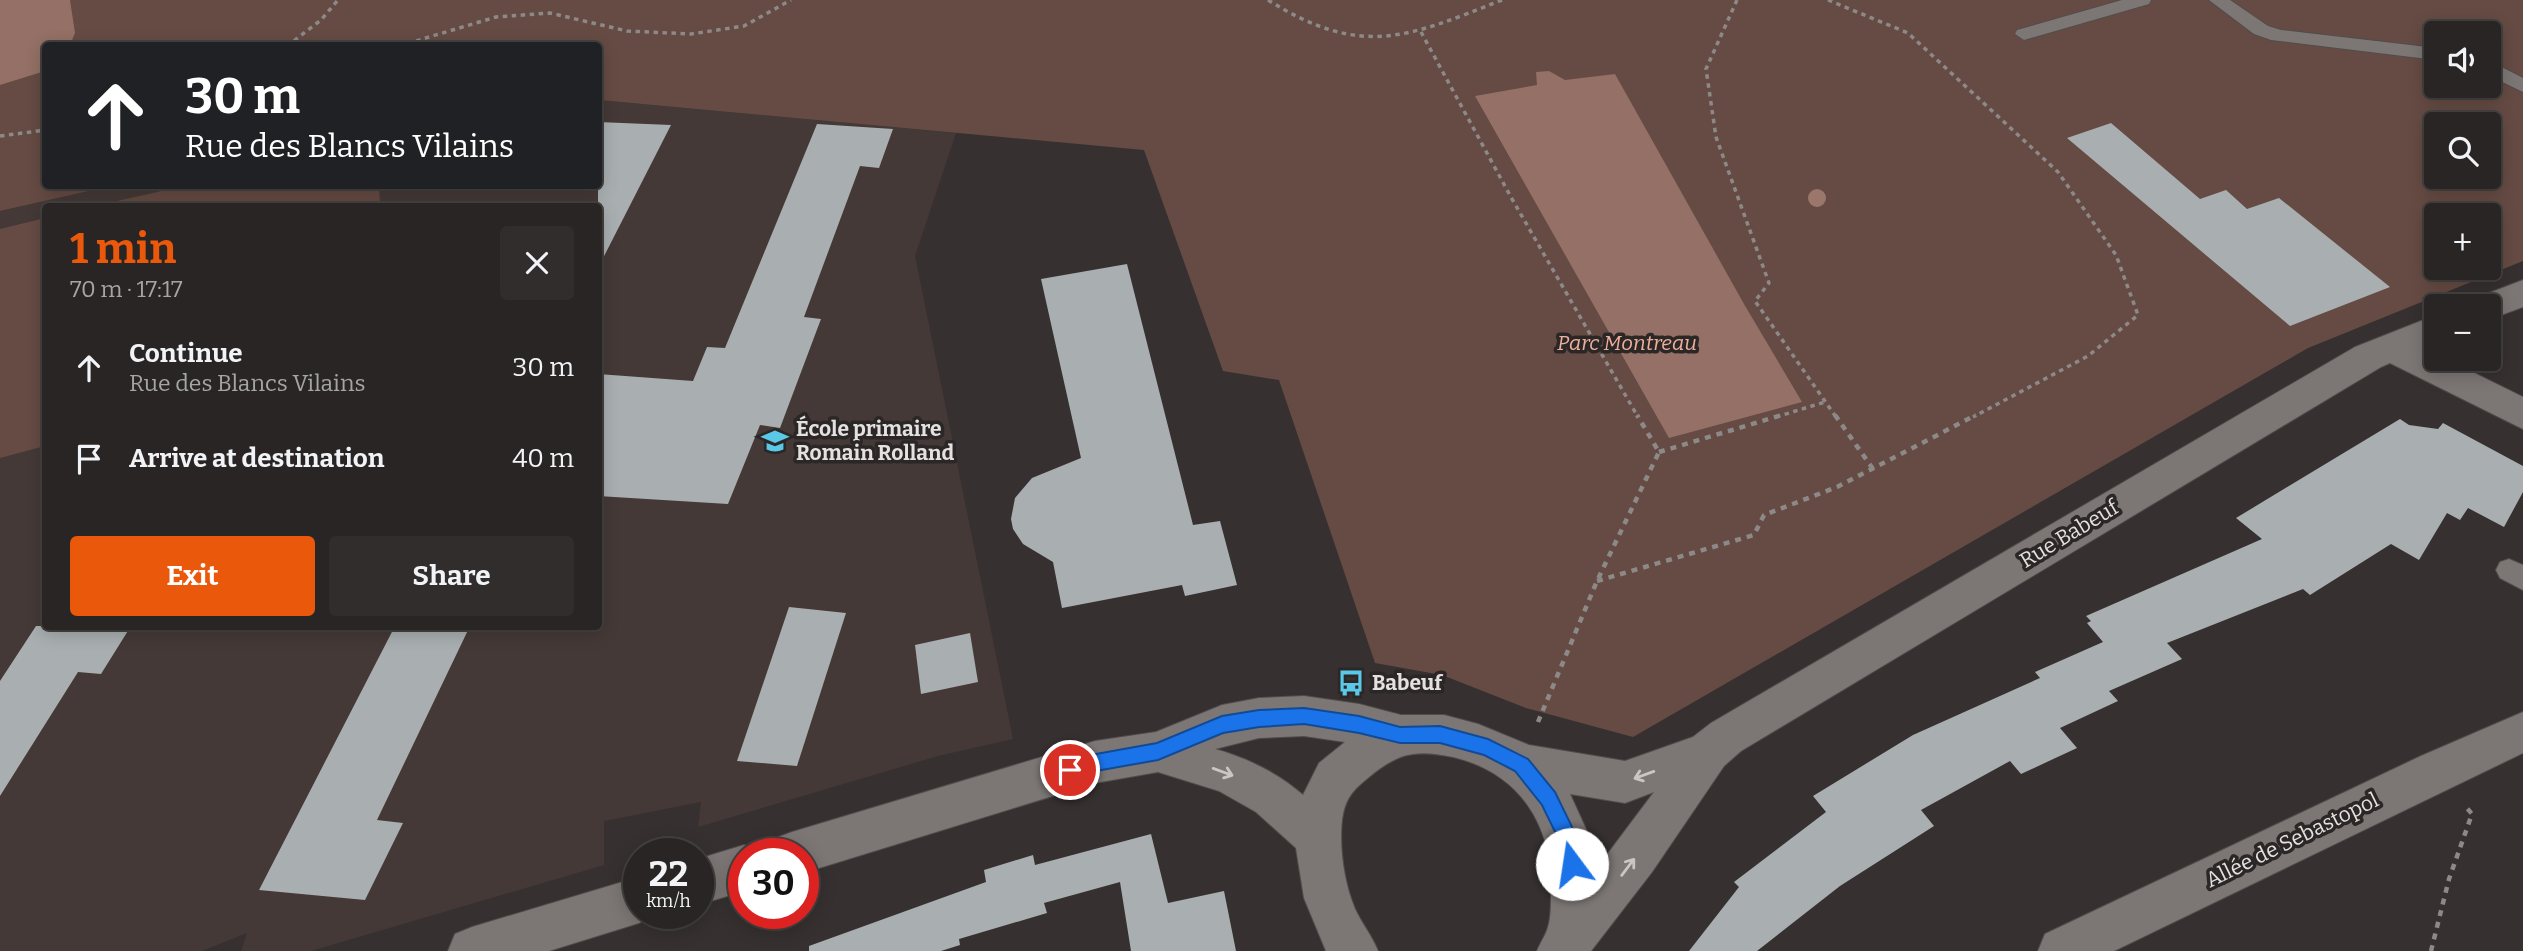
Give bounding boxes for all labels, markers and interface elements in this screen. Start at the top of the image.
map controls [2424,21,2501,371]
button: sound [2424,21,2501,98]
text: 30 m [185,67,300,126]
icon: ahead [70,70,161,161]
button: search [2424,112,2501,189]
text: Rue des Blancs Vilains [185,127,514,165]
button: + [2424,203,2501,280]
text: 1 min [70,224,176,274]
button: close [500,226,574,300]
text: 70 m · 17:17 [70,275,183,303]
button: − [2424,294,2501,371]
park label: Parc Montreau [1557,330,1697,356]
text: Continue [129,338,243,369]
icon: ahead [70,349,108,387]
text: 30 m [513,352,574,383]
text: Rue des Blancs Vilains [129,369,365,397]
place label: École primaire Romain Rolland [796,415,954,466]
school or university icon: École primaire Romain Rolland [760,426,790,456]
icon: arrive [70,440,108,478]
text: Arrive at destination [129,443,384,474]
text: 40 m [512,443,574,474]
street label: Rue Babeuf [2015,493,2125,574]
button: Exit [70,536,315,616]
button: Share [329,536,574,616]
bus stop icon: Babeuf [1336,668,1366,698]
place label: Babeuf [1372,670,1444,696]
pin [1040,740,1100,800]
icon: arrive [1051,751,1089,789]
one-way arrow [1212,767,1234,779]
one-way arrow [1634,770,1656,782]
street label: Allée de Sebastopol [2201,787,2383,893]
position arrow [1535,827,1609,901]
speed limit sign: 30 [728,838,819,929]
text: 22 [649,853,688,895]
one-way arrow [1621,858,1635,877]
text: km/h [646,890,691,912]

